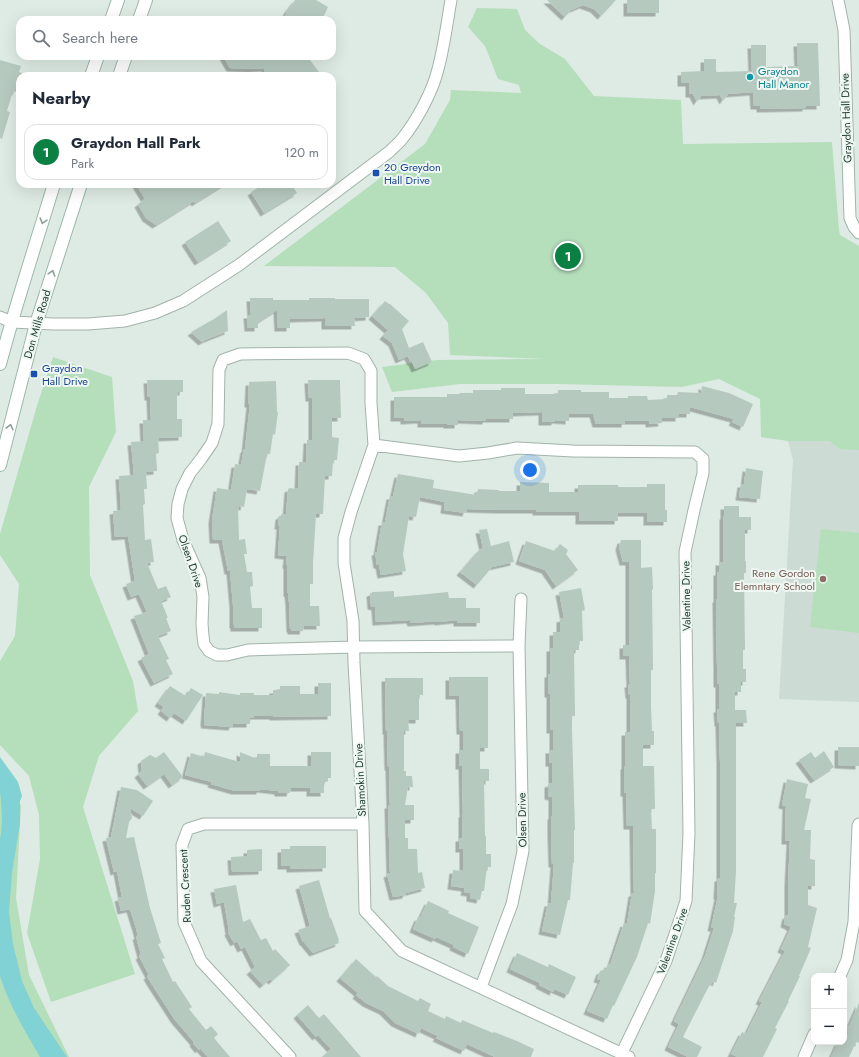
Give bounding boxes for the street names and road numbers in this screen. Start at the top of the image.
street label: Graydon Hall Drive [836,73,856,163]
street label: Don Mills Road [20,288,54,360]
street label: Olsen Drive [175,532,208,590]
street label: Valentine Drive [677,560,695,631]
street label: Shamokin Drive [350,743,370,817]
street label: Olsen Drive [514,792,530,848]
street label: Ruden Crescent [175,849,195,923]
street label: Valentine Drive [652,905,692,977]

